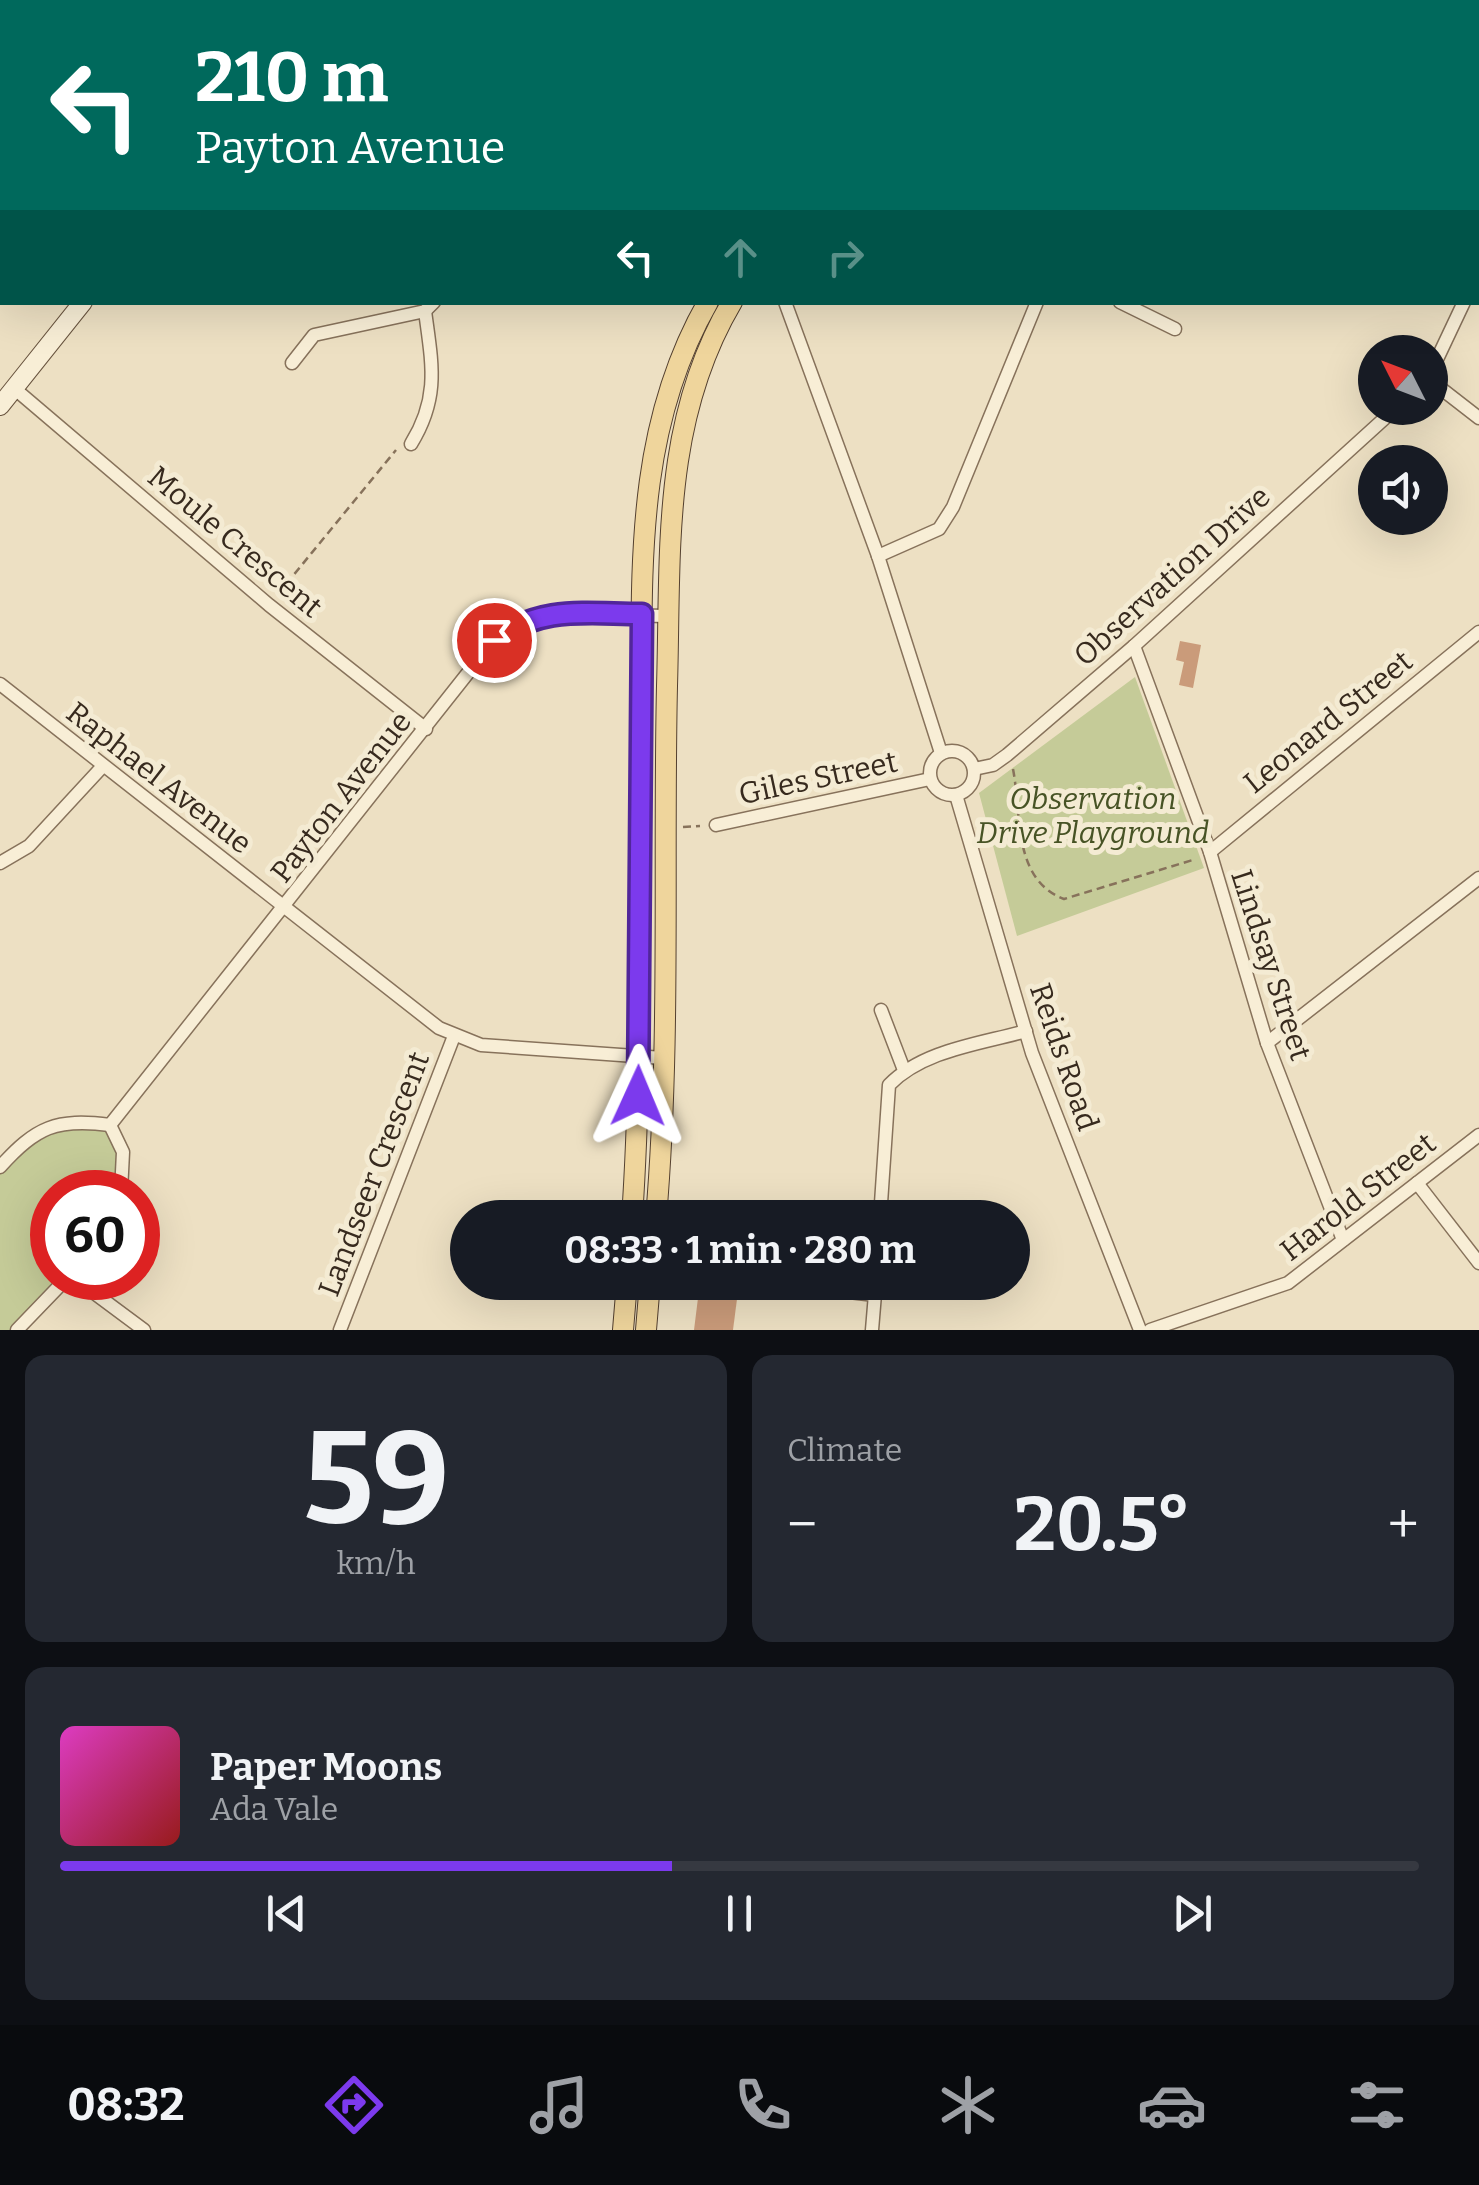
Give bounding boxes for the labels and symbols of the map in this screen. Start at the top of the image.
north arrow [1358,335,1448,425]
street label: Moule Crescent [141,459,329,625]
street label: Observation Drive [1067,479,1277,673]
pin [452,598,537,683]
street label: Leonard Street [1237,643,1420,801]
street label: Raphael Avenue [59,695,259,861]
street label: Payton Avenue [263,704,419,890]
street label: Giles Street [735,744,901,812]
park label: Observation Drive Playground [977,781,1209,851]
street label: Lindsay Street [1223,865,1319,1065]
street label: Reids Road [1022,979,1106,1135]
position arrow [586,1044,690,1148]
street label: Landseer Crescent [311,1047,437,1301]
street label: Harold Street [1273,1125,1443,1269]
speed limit sign: 60 [30,1170,160,1300]

